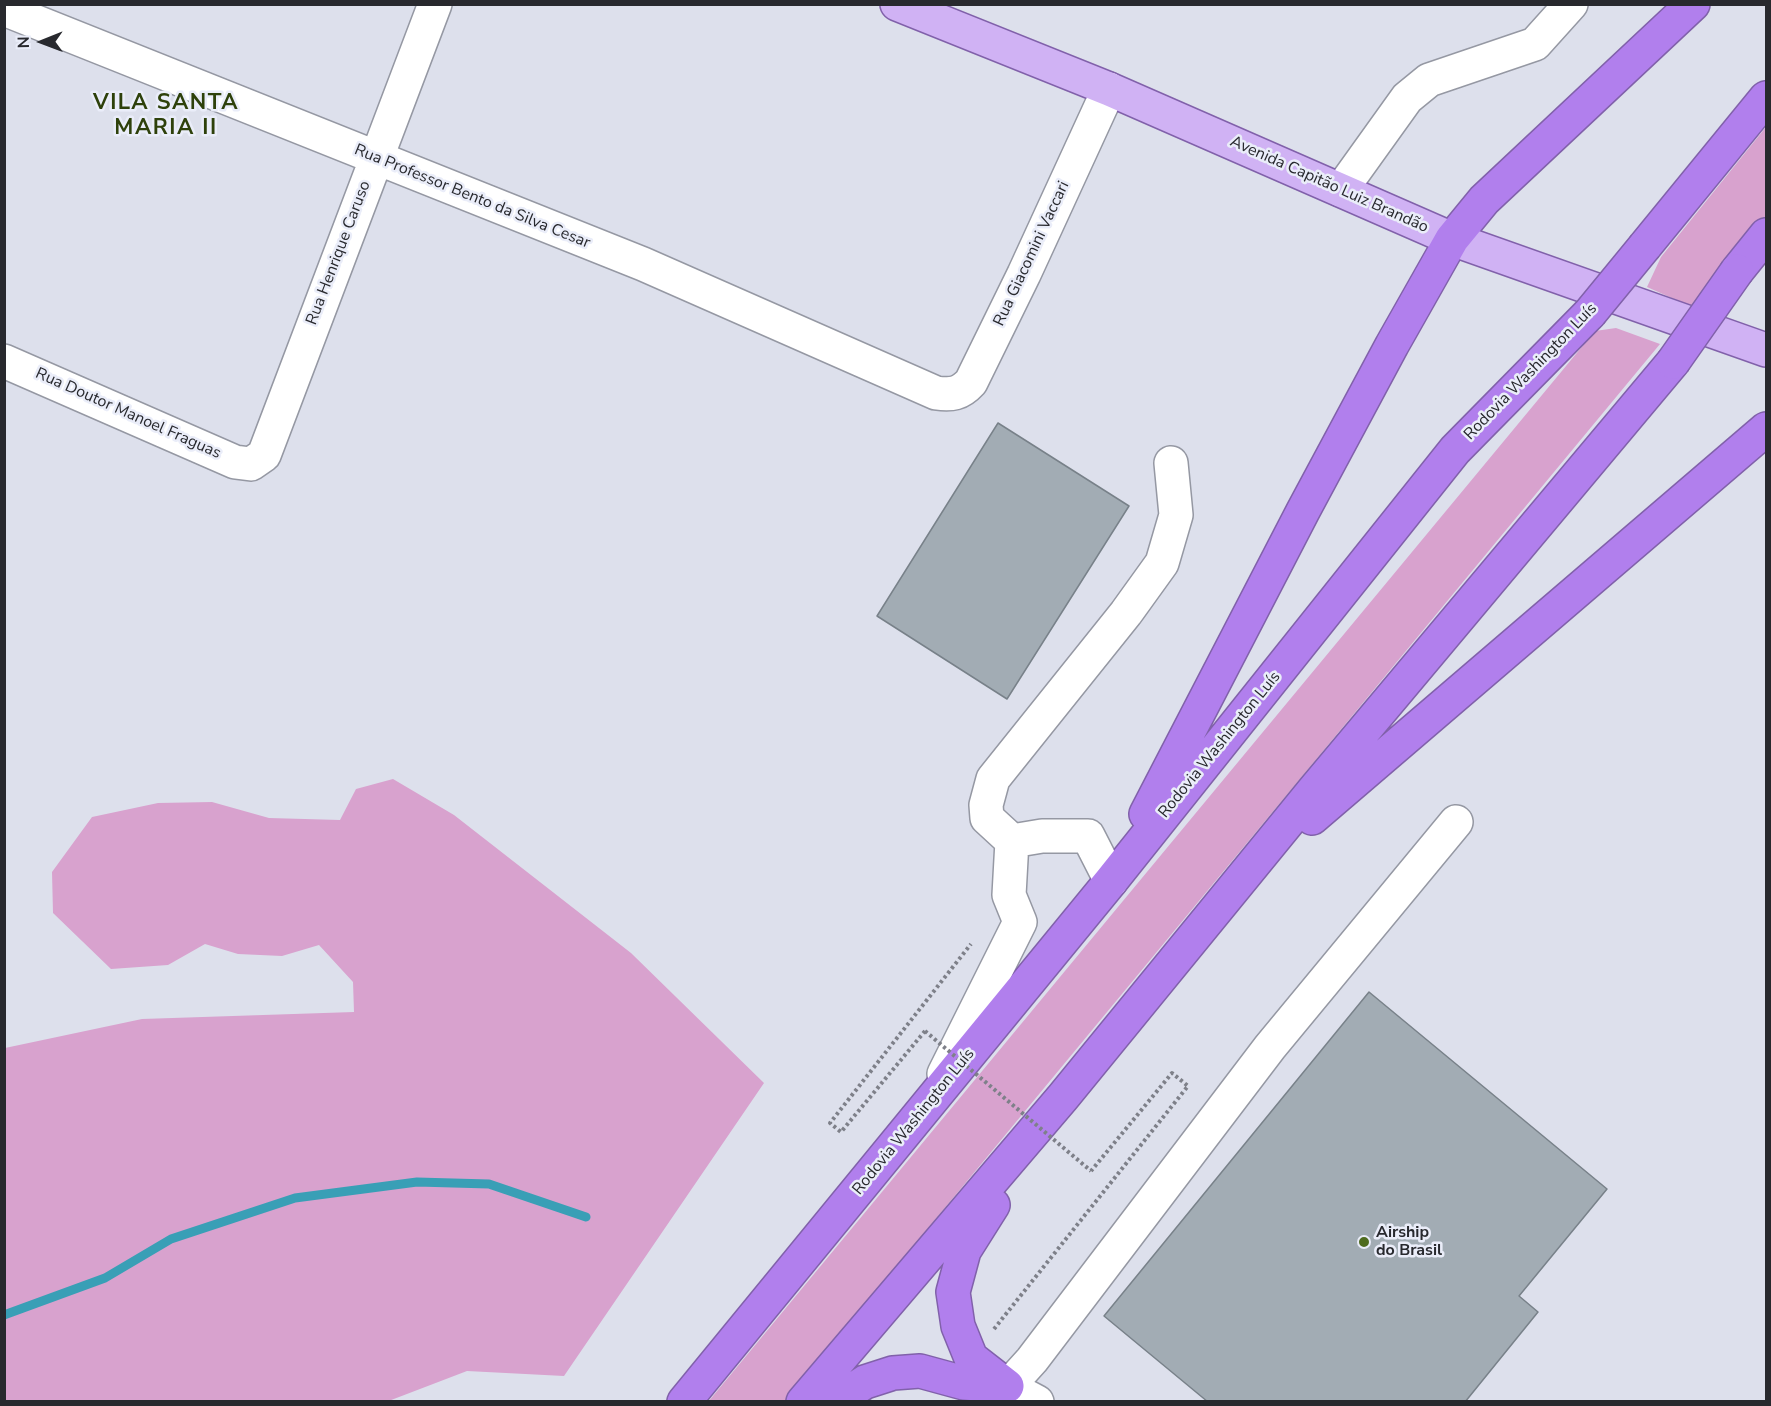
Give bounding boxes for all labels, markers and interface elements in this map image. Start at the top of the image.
north arrow [12,12,72,72]
text: N [13,36,35,48]
district label: VILA SANTA MARIA II [93,91,239,142]
street label: Avenida Capitão Luiz Brandão [1227,132,1431,238]
street label: Rua Professor Bento da Silva Cesar [351,141,593,253]
street label: Rua Henrique Caruso [303,178,375,328]
street label: Rua Giacomini Vaccari [990,179,1074,329]
street label: Rodovia Washington Luís [1461,300,1601,444]
street label: Rua Doutor Manoel Fraguas [32,364,224,464]
street label: Rodovia Washington Luís [1155,668,1285,822]
street label: Rodovia Washington Luís [849,1045,979,1199]
place label: Airship do Brasil [1376,1223,1442,1261]
marker: Airship do Brasil [1357,1235,1371,1249]

